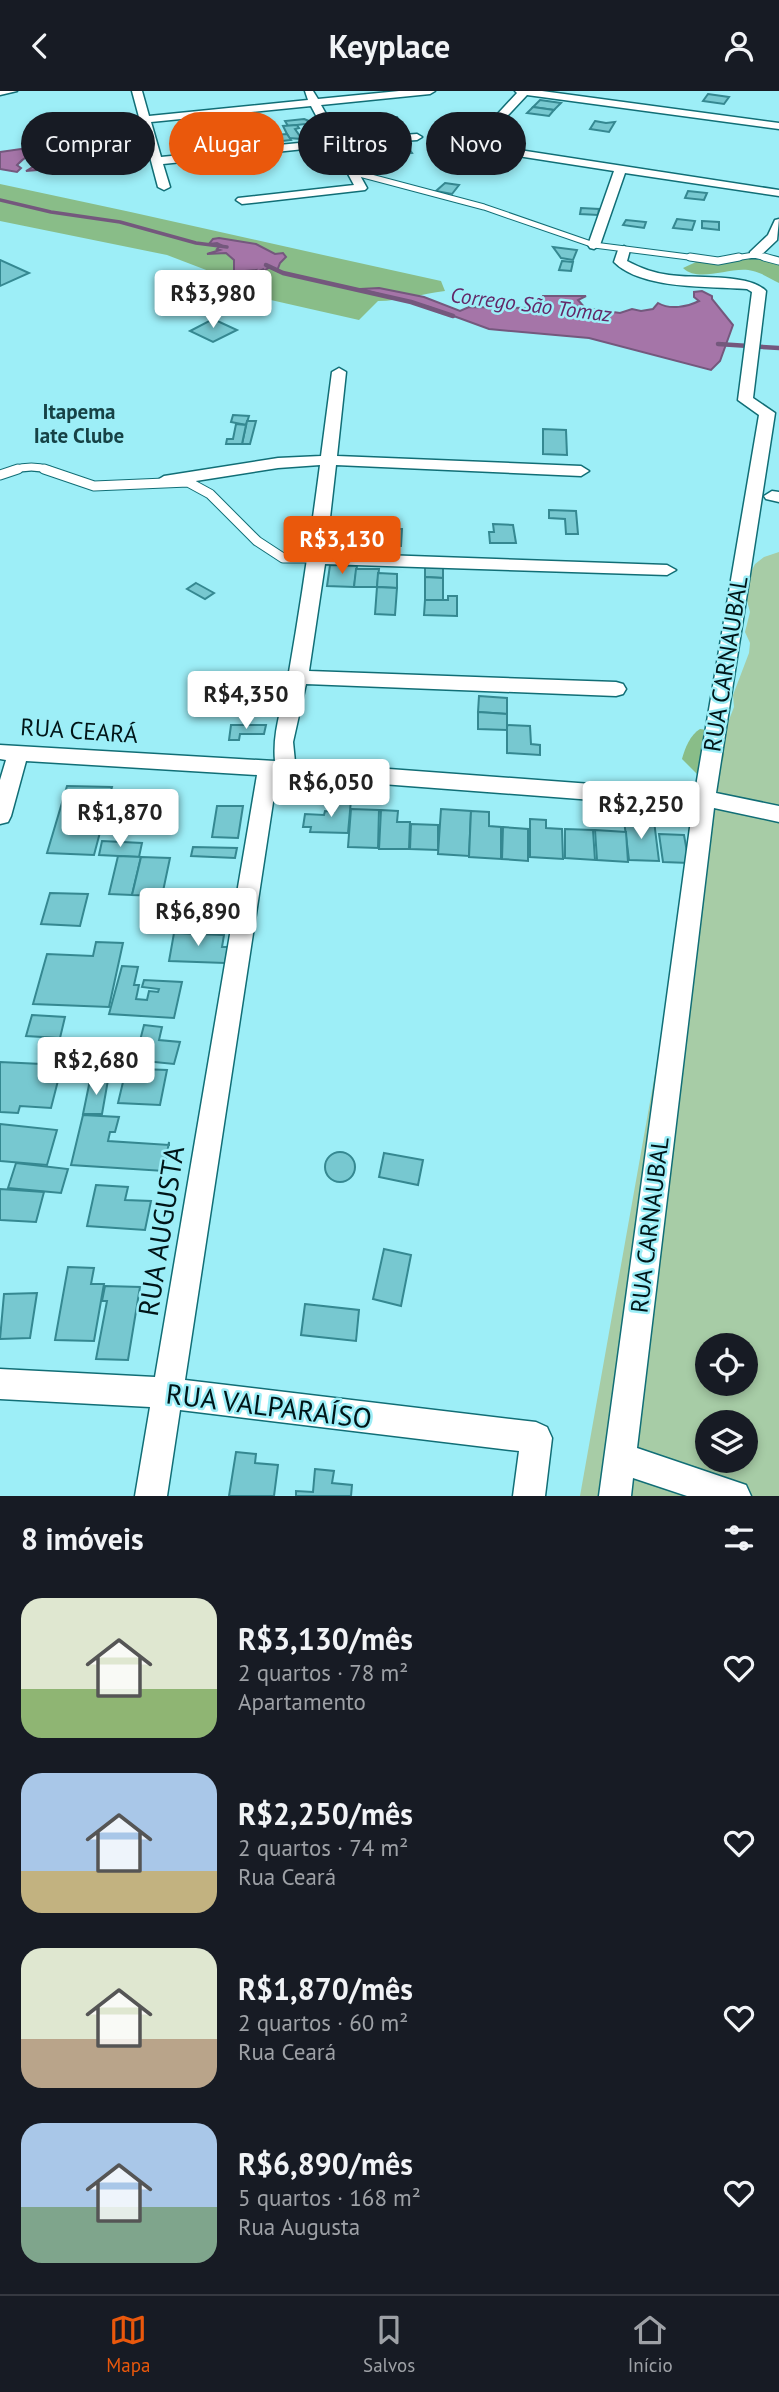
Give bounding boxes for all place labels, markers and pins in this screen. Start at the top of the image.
pin: R$3,980 [148,271,278,330]
pin: R$3,130 [277,517,407,576]
pin: R$4,350 [181,671,311,731]
pin: R$6,050 [266,759,396,819]
pin: R$2,250 [576,781,706,841]
pin: R$1,870 [55,789,185,849]
pin: R$6,890 [133,889,263,948]
pin: R$2,680 [31,1037,161,1097]

